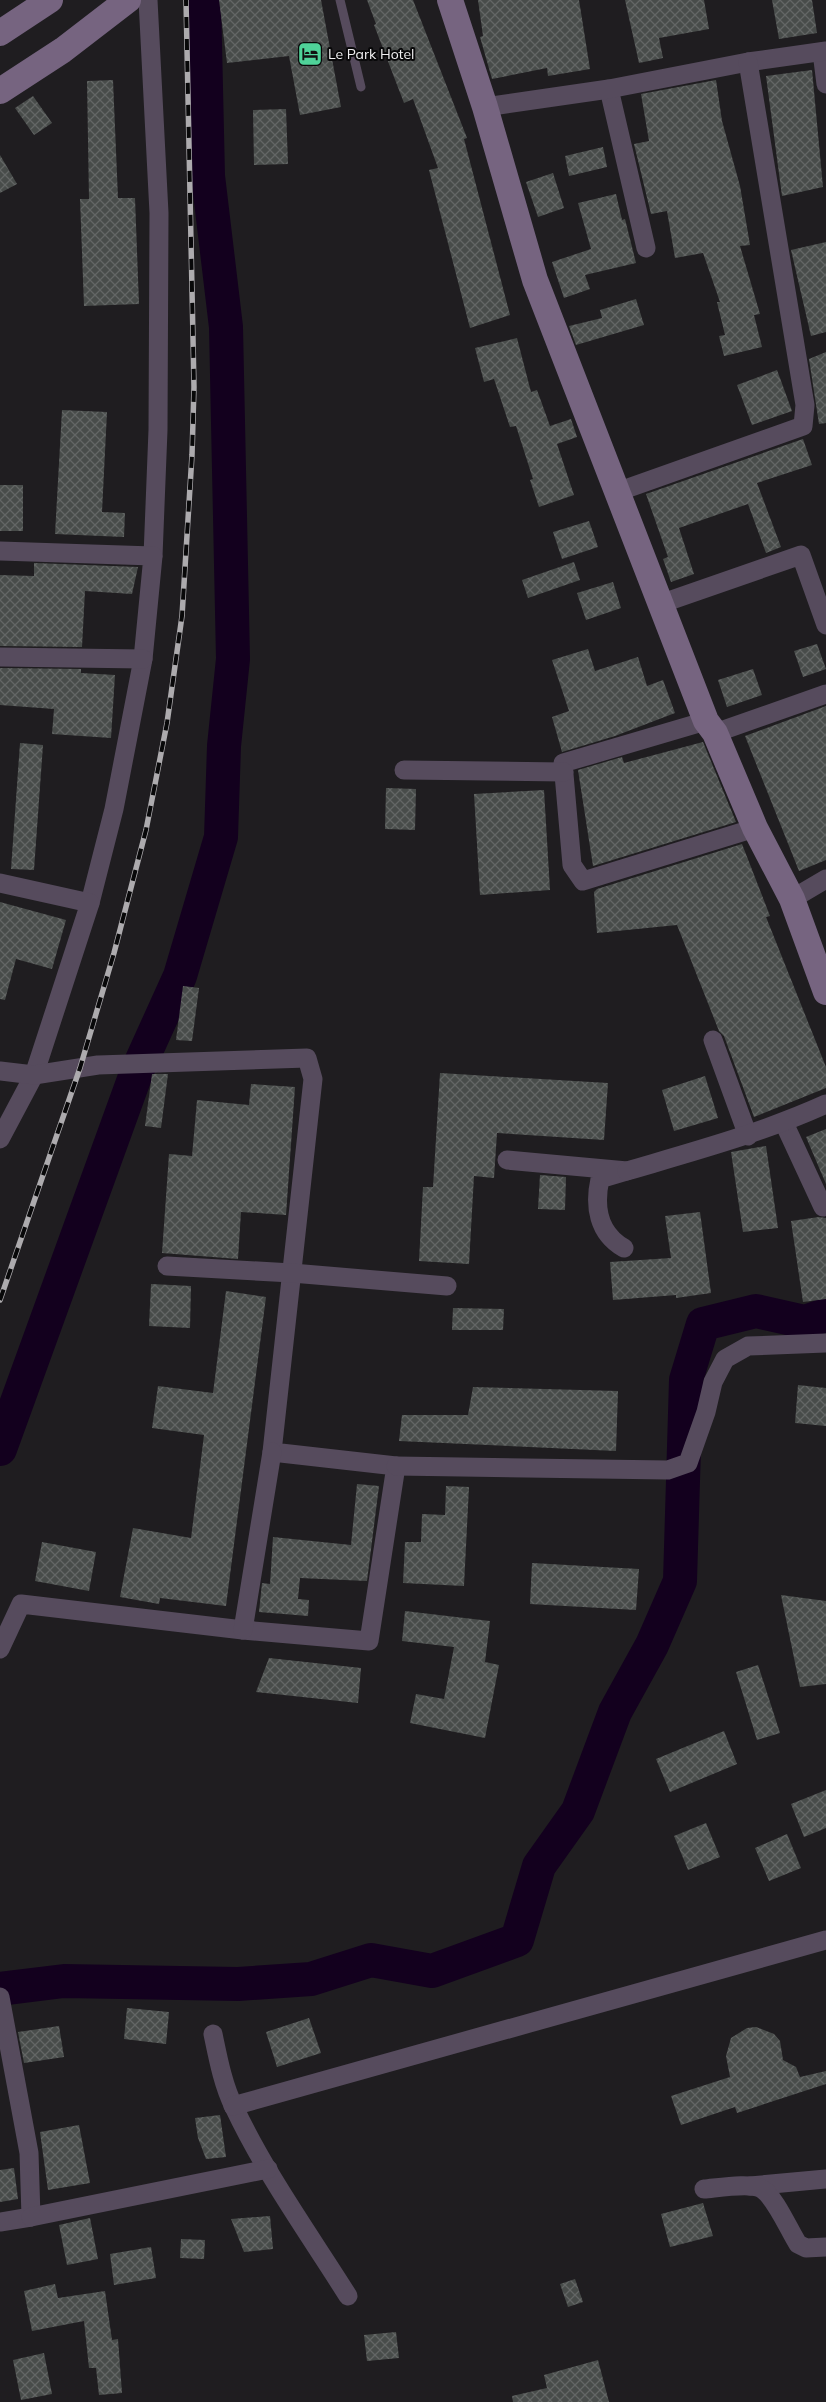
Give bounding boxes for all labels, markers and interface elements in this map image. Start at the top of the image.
hotel icon: Le Park Hotel [297,41,323,67]
place label: Le Park Hotel [328,45,414,63]

